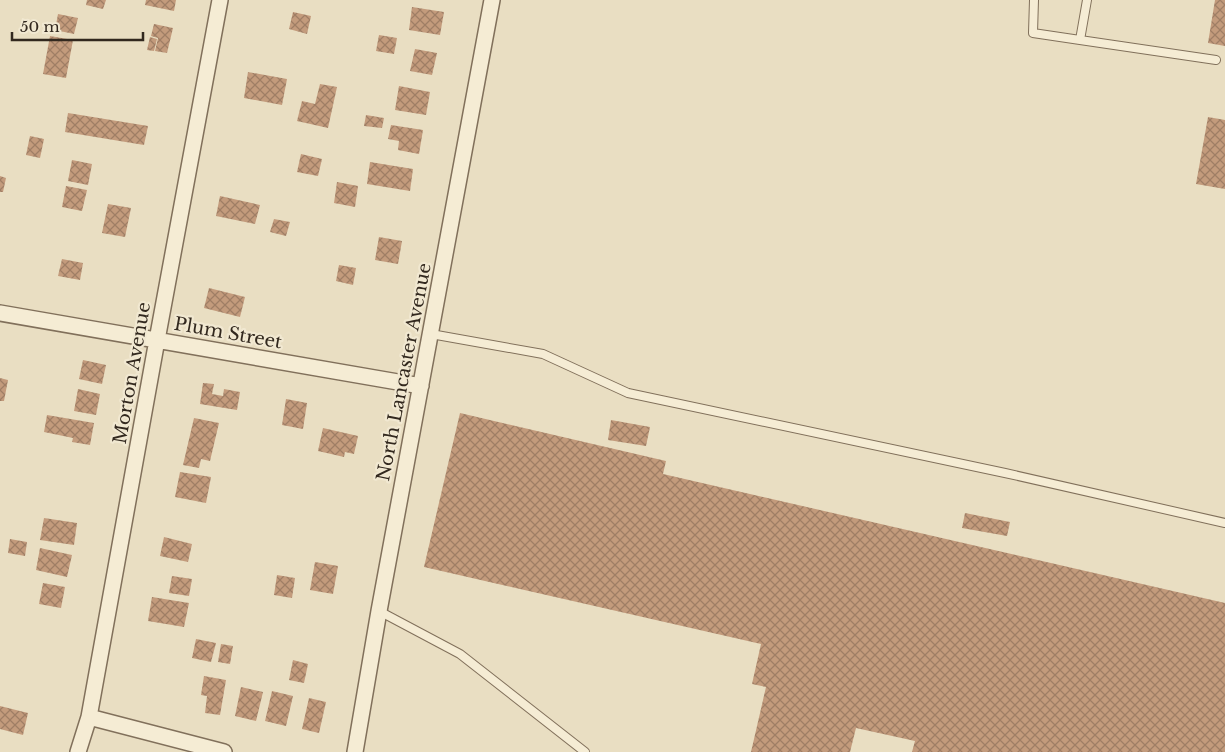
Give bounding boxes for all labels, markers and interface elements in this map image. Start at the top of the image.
scale bar [12,10,144,42]
text: 50 m [20,17,60,36]
street label: North Lancaster Avenue [372,261,436,483]
street label: Morton Avenue [109,300,155,446]
street label: Plum Street [172,313,284,353]

